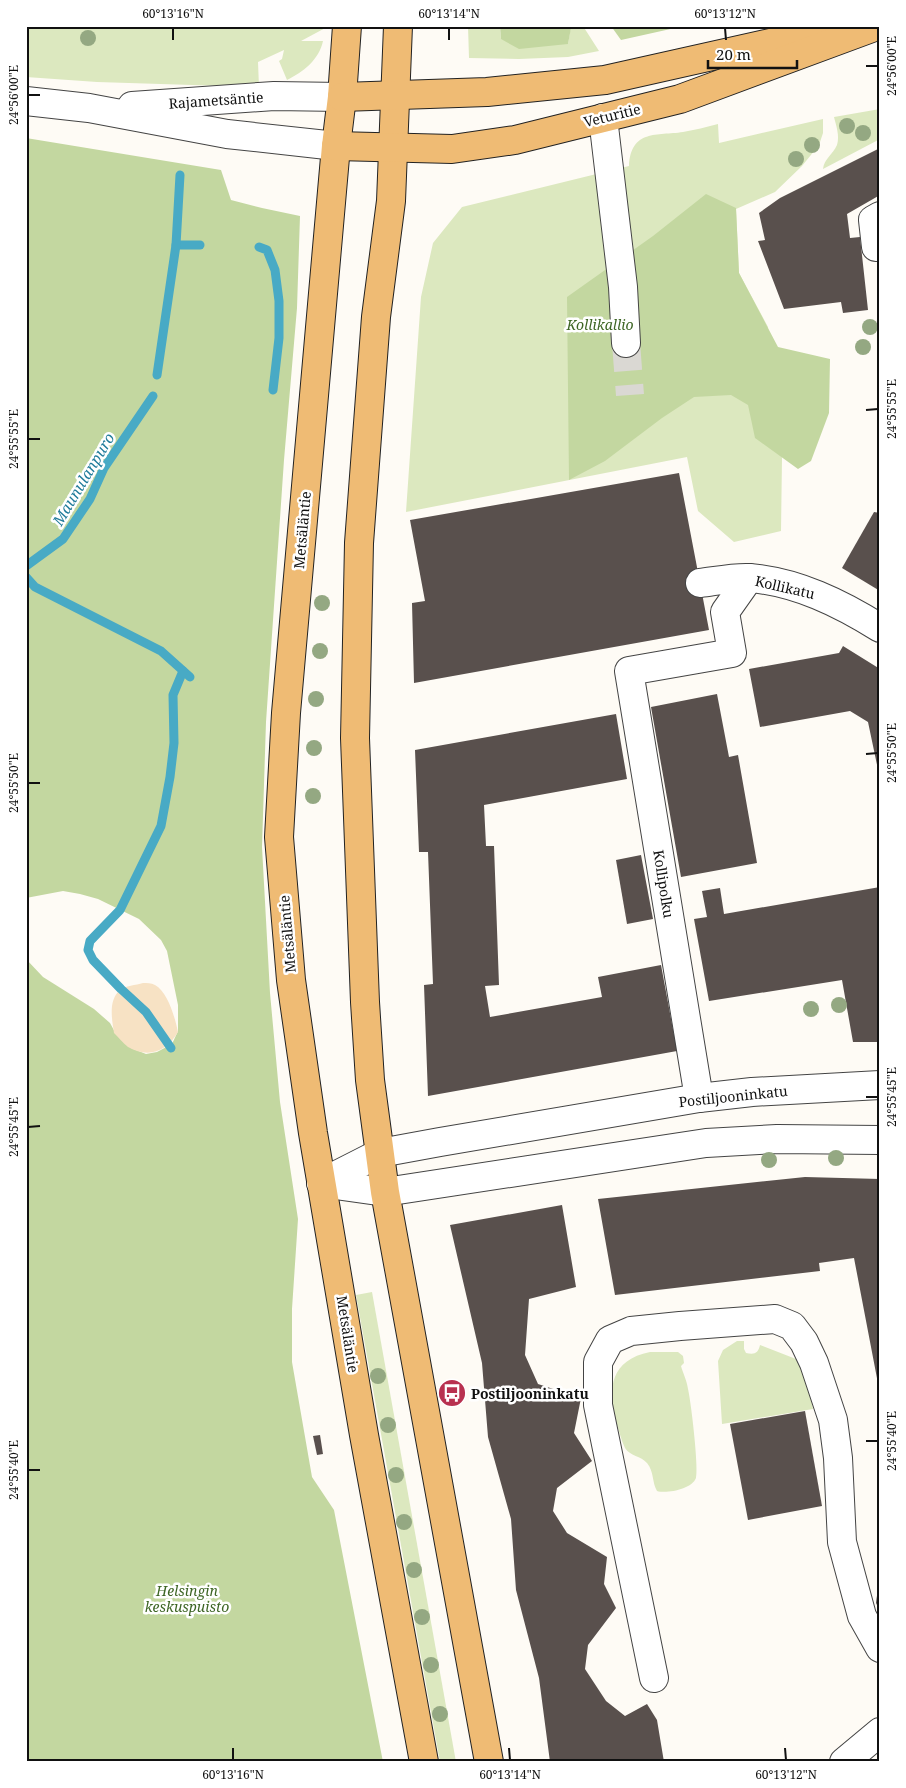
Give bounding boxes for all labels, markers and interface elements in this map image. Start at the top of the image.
text: 60°13'16"N [142,5,204,22]
text: 60°13'14"N [418,5,480,22]
text: 60°13'12"N [694,5,756,22]
text: 24°56'00"E [883,36,900,96]
scale bar [708,38,797,70]
text: 20 m [716,44,751,64]
text: 24°56'00"E [5,65,22,125]
street label: Rajametsäntie [168,87,264,113]
street label: Veturitie [582,99,642,131]
park label: Kollikallio [565,315,634,334]
text: 24°55'55"E [883,379,900,439]
text: 24°55'55"E [5,409,22,469]
water label: Maunulanpuro [47,429,119,530]
street label: Metsäläntie [289,490,315,570]
street label: Kollikatu [753,571,817,603]
text: 24°55'50"E [883,723,900,783]
text: 24°55'50"E [5,753,22,813]
street label: Kollipolku [649,849,679,920]
street label: Metsäläntie [274,894,300,974]
text: 24°55'45"E [883,1067,900,1127]
street label: Postiljooninkatu [678,1081,788,1111]
text: 24°55'45"E [5,1097,22,1157]
street label: Metsäläntie [333,1294,363,1374]
bus stop icon: Postiljooninkatu [437,1378,467,1408]
place label: Postiljooninkatu [471,1384,589,1403]
text: 24°55'40"E [883,1411,900,1471]
text: 24°55'40"E [5,1440,22,1500]
park label: Helsingin keskuspuisto [145,1581,229,1616]
text: 60°13'16"N [202,1766,264,1783]
text: 60°13'14"N [479,1766,541,1783]
text: 60°13'12"N [755,1766,817,1783]

